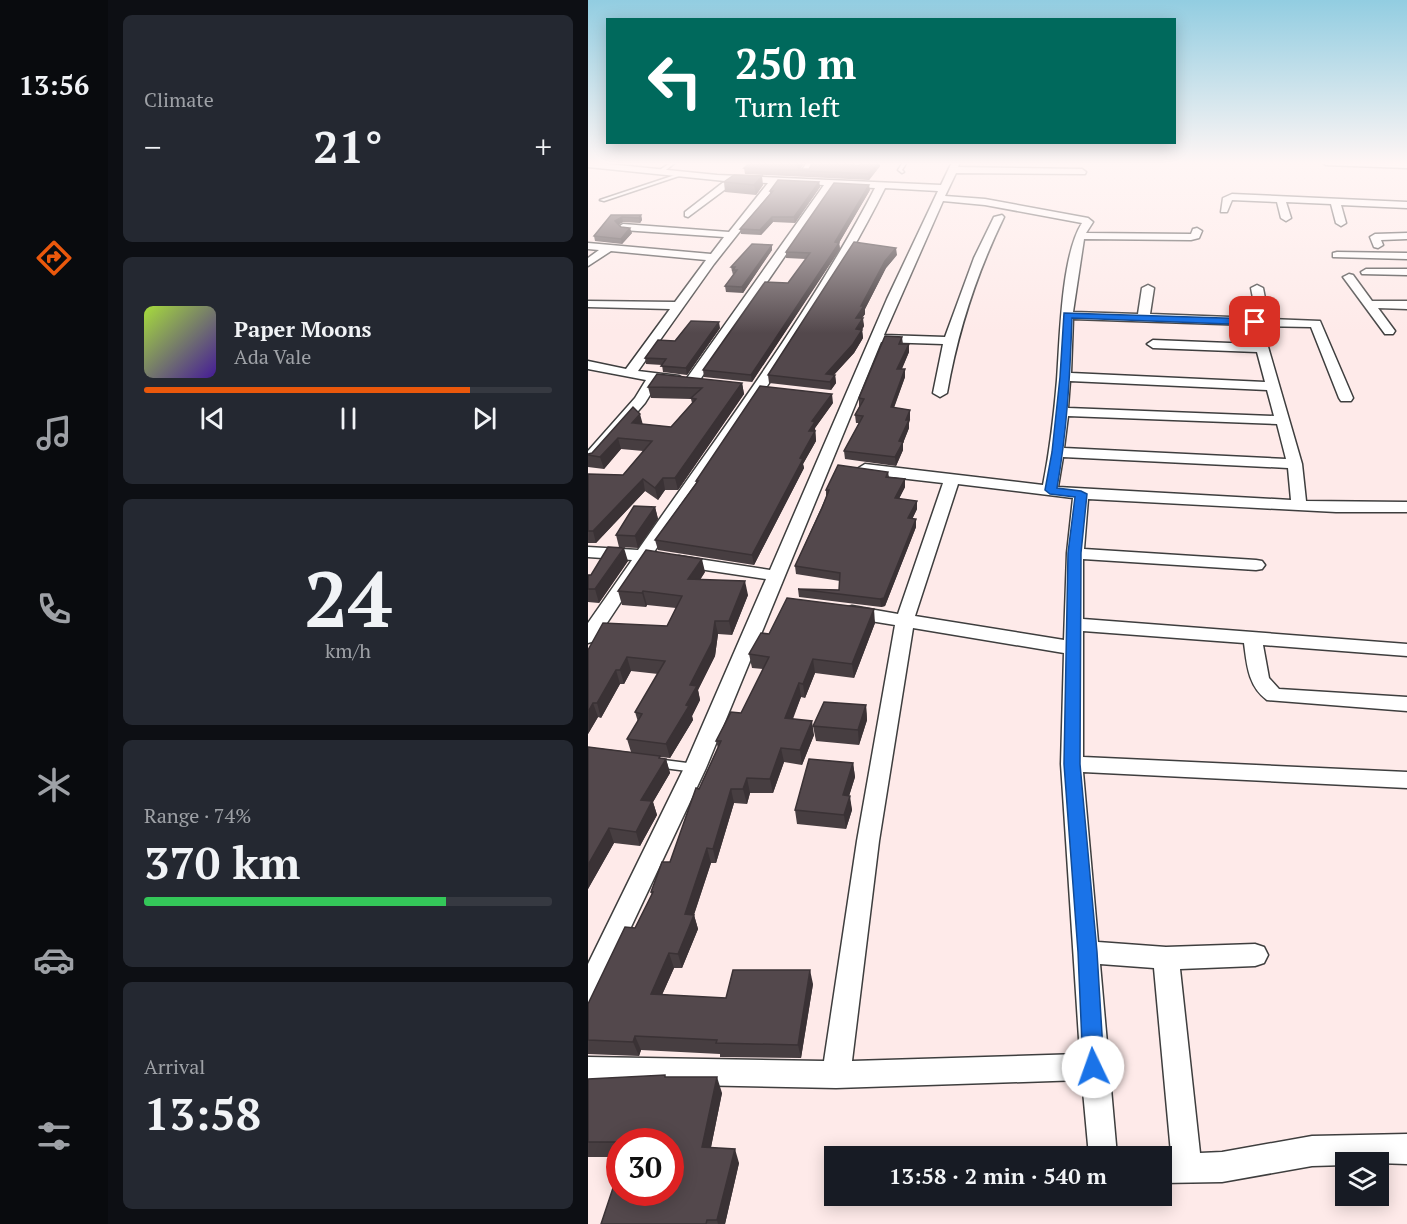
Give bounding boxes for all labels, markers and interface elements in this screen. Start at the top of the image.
text: 250 m [735,35,856,91]
icon: left [636,42,714,120]
text: 13:56 [19,67,89,103]
text: Climate [144,86,214,113]
text: Turn left [735,89,840,125]
text: 21° [313,116,383,176]
text: − [144,125,162,168]
text: + [534,125,552,168]
icon: directions [33,237,75,279]
pin [1229,296,1280,347]
icon: arrive [1238,305,1271,338]
text: Paper Moons [234,314,372,343]
text: Ada Vale [234,343,311,370]
icon: previous [196,402,229,435]
icon: pause [332,402,365,435]
icon: next [468,402,501,435]
icon: music [33,412,75,454]
text: 24 [304,546,392,649]
icon: phone [33,588,75,630]
text: km/h [325,637,371,664]
icon: climate [33,764,75,806]
text: Range · 74% [144,802,251,829]
text: 370 km [144,832,300,892]
icon: car [33,939,75,981]
position arrow [1061,1035,1125,1099]
text: Arrival [144,1053,205,1080]
text: 13:58 [144,1083,261,1143]
icon: filters [33,1115,75,1157]
speed limit sign: 30 [606,1128,684,1206]
map controls [1335,1152,1389,1206]
button: layers [1335,1152,1389,1206]
text: 13:58 · 2 min · 540 m [889,1161,1107,1190]

